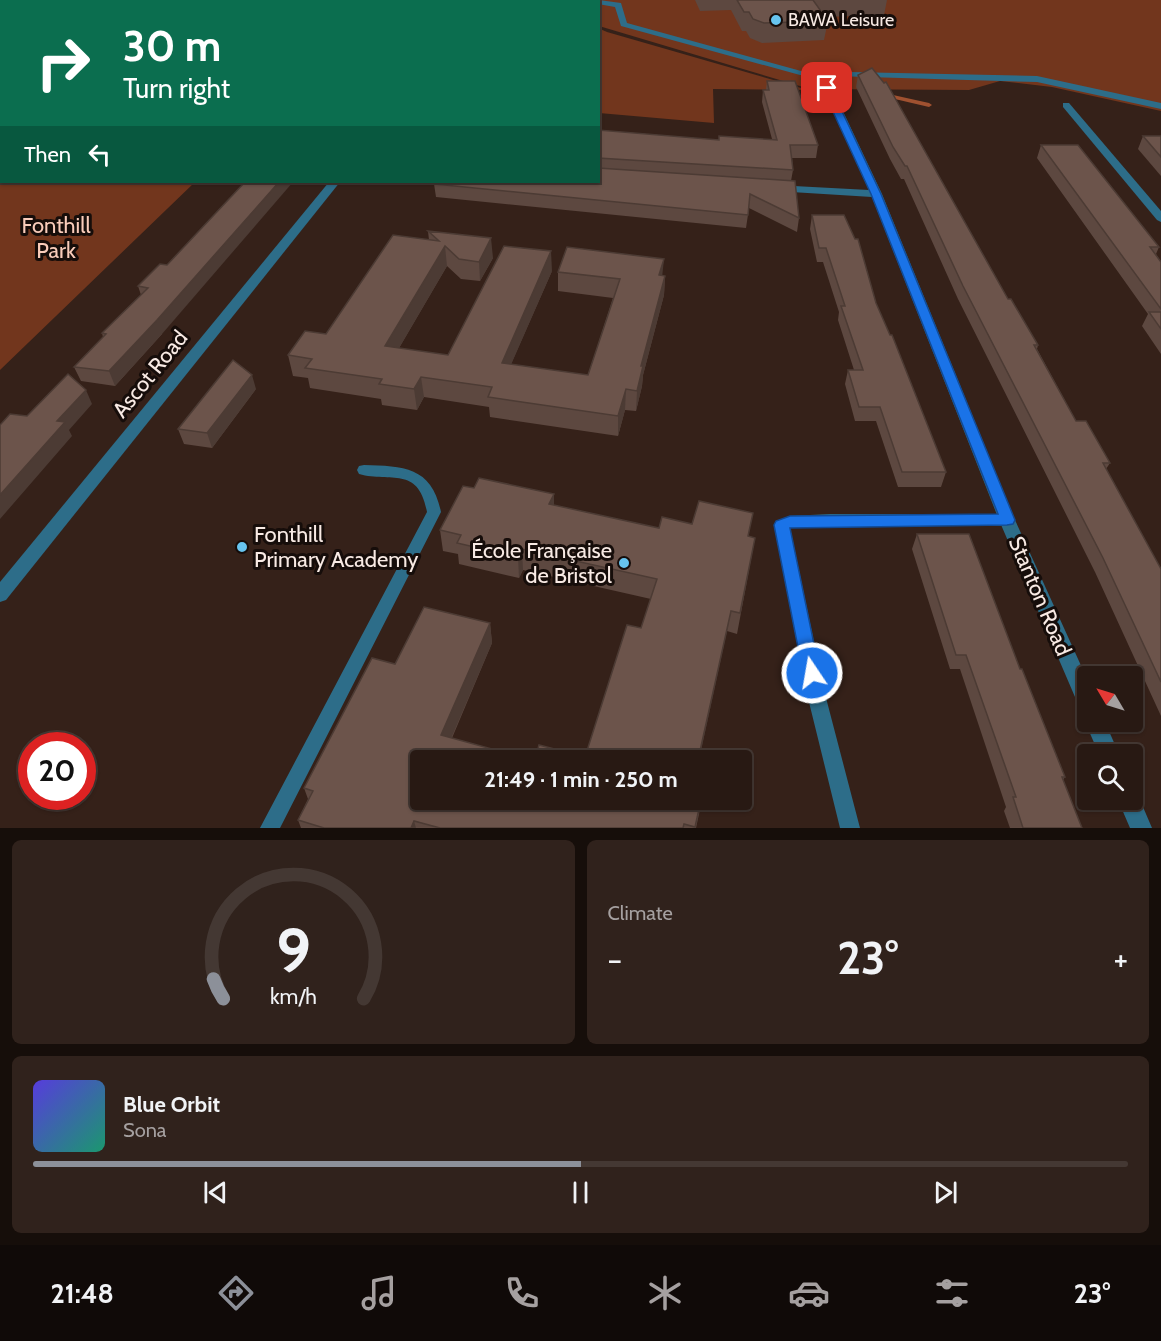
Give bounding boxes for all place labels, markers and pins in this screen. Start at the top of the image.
place label: BAWA Leisure [788,9,894,31]
marker: BAWA Leisure [769,13,783,27]
pin [801,62,852,113]
place label: Fonthill Primary Academy [254,521,418,573]
place label: École Française de Bristol [471,537,613,589]
marker: Fonthill Primary Academy [235,540,249,554]
marker: École Française de Bristol [617,556,631,570]

